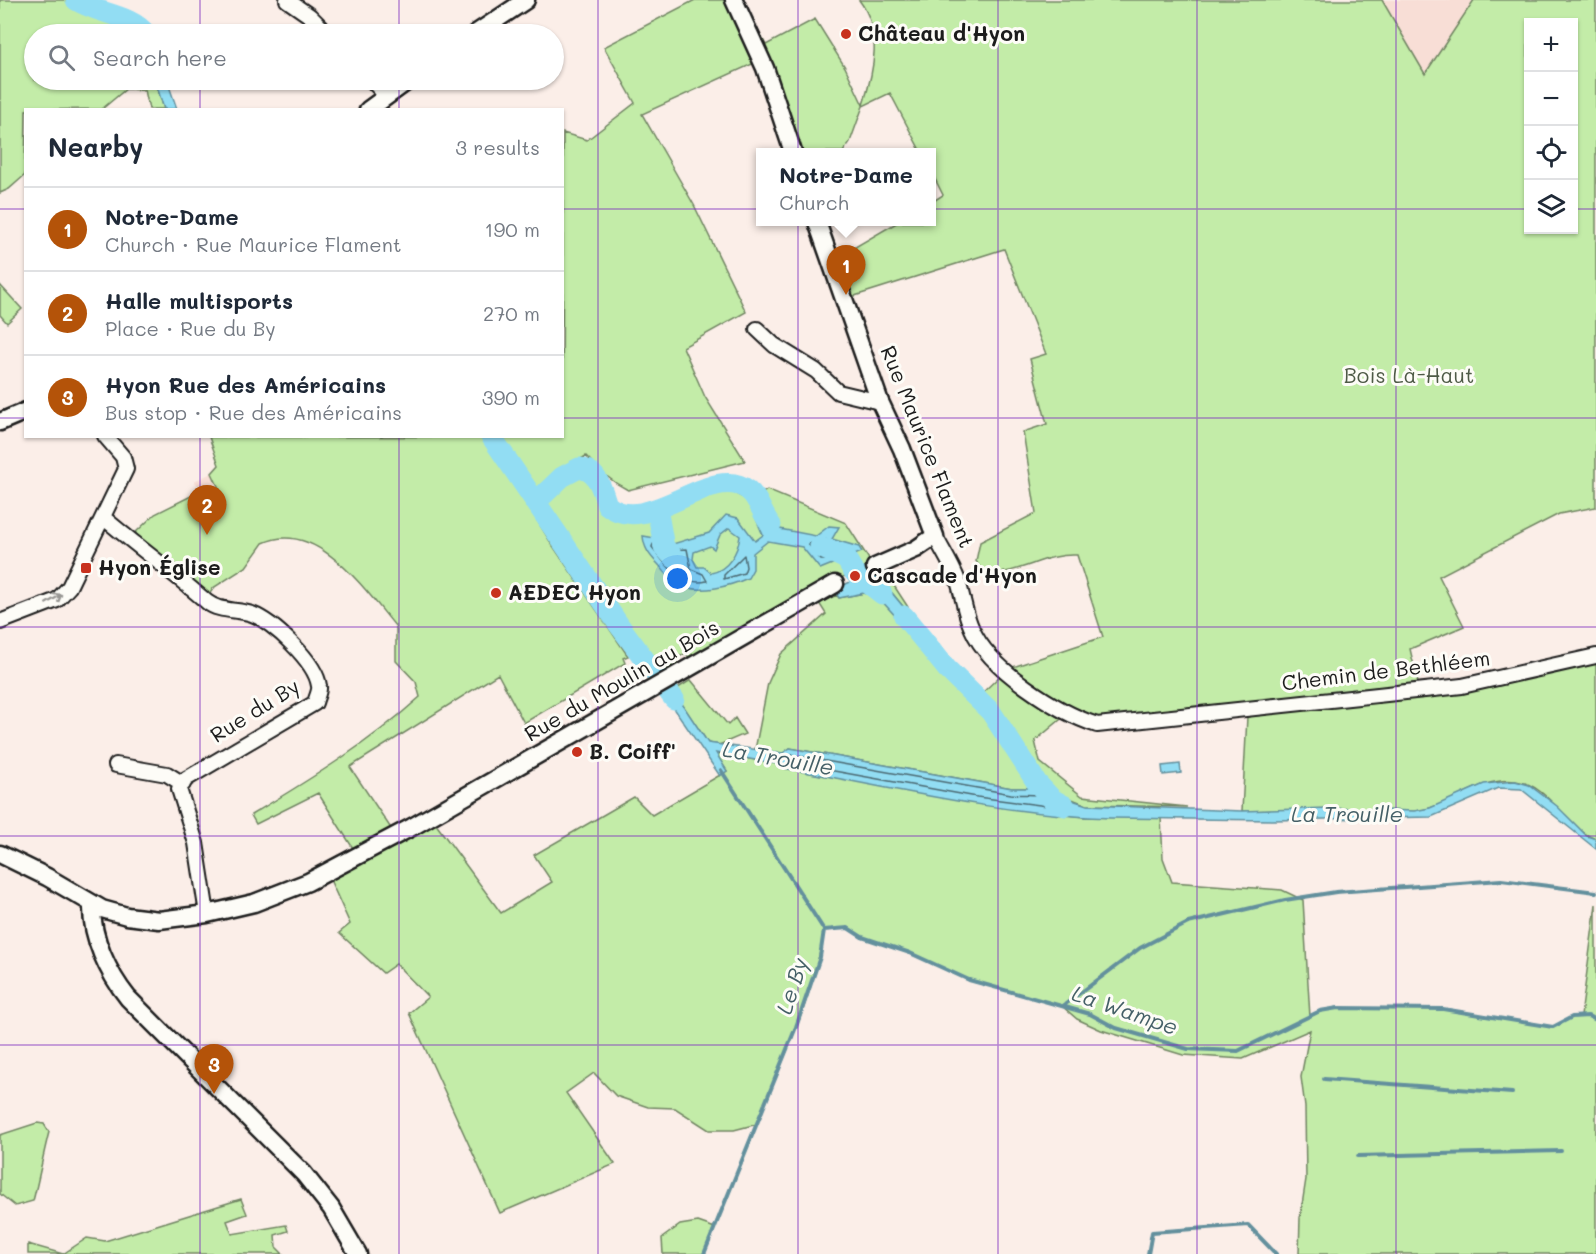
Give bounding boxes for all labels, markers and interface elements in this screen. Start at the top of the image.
map controls [1524,18,1578,234]
button: + [1524,18,1578,72]
place label: Château d'Hyon [858,19,1025,47]
search box [24,24,564,90]
marker: Château d'Hyon [839,27,853,41]
icon: search [45,41,78,74]
text: Search here [93,43,227,72]
button: − [1524,72,1578,126]
button: locate [1524,126,1578,180]
text: Nearby [48,130,143,164]
text: 3 results [455,134,540,160]
popup [756,148,936,226]
text: Notre-Dame [779,160,913,189]
button: layers [1524,180,1578,234]
text: Church [779,189,849,215]
text: Notre-Dame [105,202,239,231]
text: 1 [63,216,72,242]
text: 190 m [485,216,540,242]
text: Church · Rue Maurice Flament [105,231,402,257]
pin: 1 [826,246,866,295]
text: Halle multisports [105,286,293,315]
text: 2 [62,300,73,326]
text: 270 m [483,300,540,326]
text: Place · Rue du By [105,315,276,341]
street label: Rue Maurice Flament [875,341,981,552]
park label: Bois Là-Haut [1344,361,1474,388]
text: Hyon Rue des Américains [105,370,386,399]
text: 3 [62,384,74,410]
text: 390 m [482,384,540,410]
text: Bus stop · Rue des Américains [105,399,402,425]
pin: 2 [188,486,226,535]
place label: Hyon Église [98,553,220,581]
marker: Hyon Église [79,561,93,575]
place label: Cascade d'Hyon [867,561,1037,589]
your location [663,564,692,593]
marker: Cascade d'Hyon [848,569,862,583]
place label: AEDEC Hyon [508,578,641,606]
marker: AEDEC Hyon [489,586,503,600]
one-way arrow [45,593,62,605]
street label: Rue du Moulin au Bois [519,613,723,746]
street label: Chemin de Bethléem [1280,643,1491,696]
street label: Rue du By [205,672,304,748]
water label: La Trouille [720,733,836,782]
place label: B. Coiff' [589,737,676,764]
marker: B. Coiff' [570,745,584,759]
water label: La Trouille [1291,799,1403,828]
water label: Le By [769,954,814,1018]
water label: La Wampe [1068,978,1182,1041]
pin: 3 [194,1044,234,1094]

